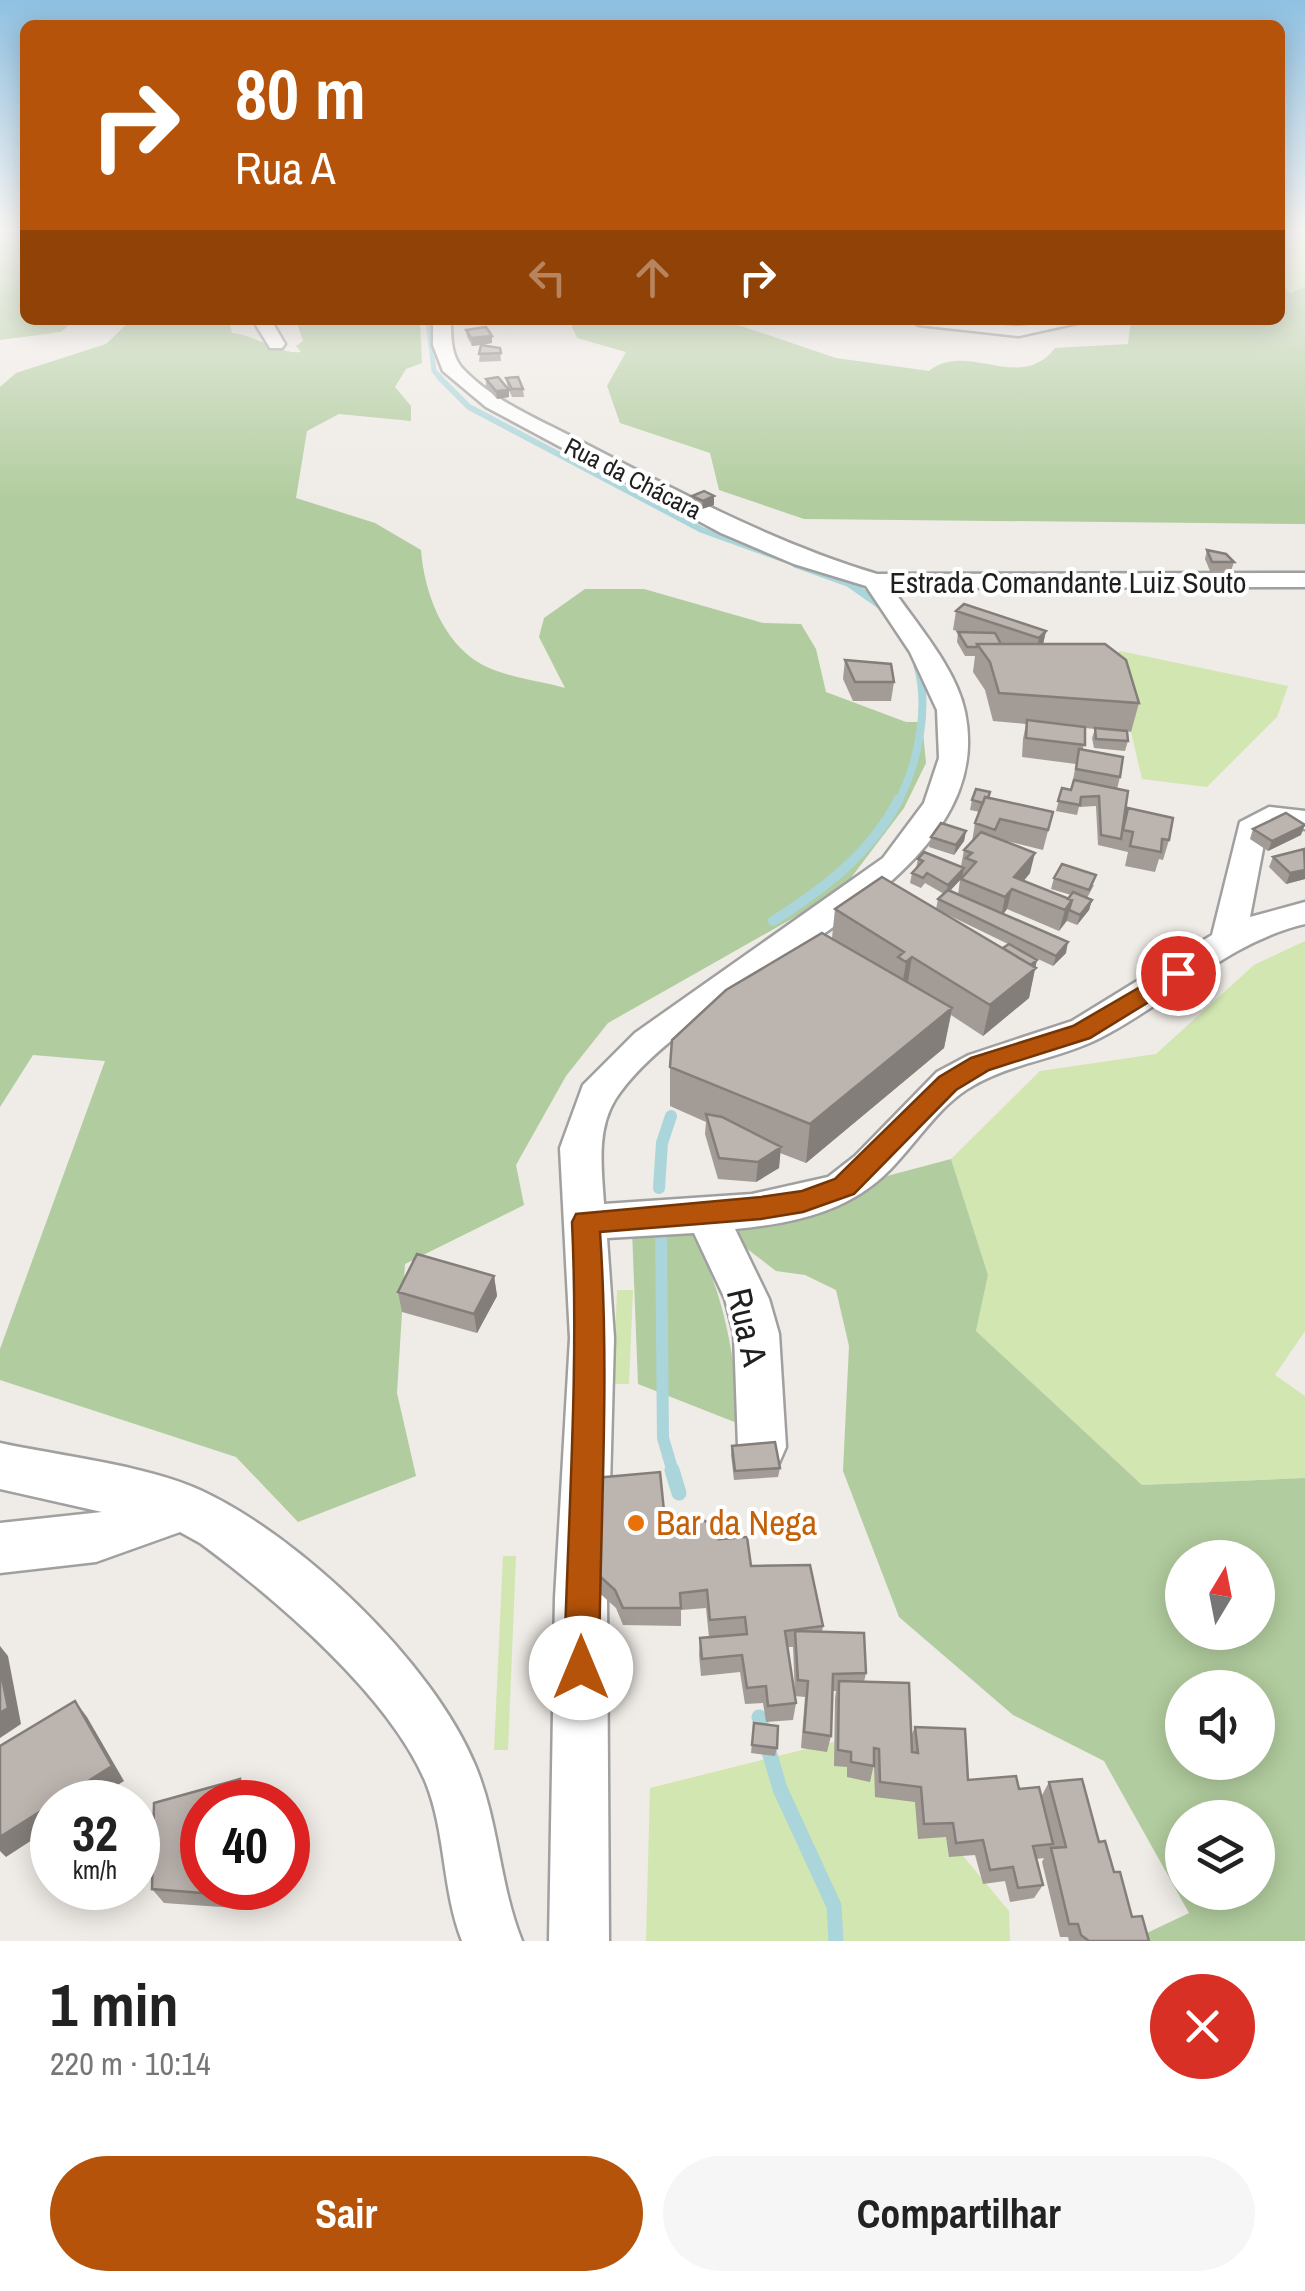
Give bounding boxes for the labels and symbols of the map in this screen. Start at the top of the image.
street label: Rua da Chácara [559,429,708,527]
street label: Estrada Comandante Luiz Souto [890,562,1246,602]
pin [1136,931,1221,1016]
street label: Rua A [716,1284,779,1371]
place label: Bar da Nega [656,1499,817,1546]
marker: Bar da Nega [625,1512,647,1534]
north arrow [1165,1540,1275,1650]
position arrow [529,1616,633,1720]
speed limit sign: 40 [180,1780,310,1910]

